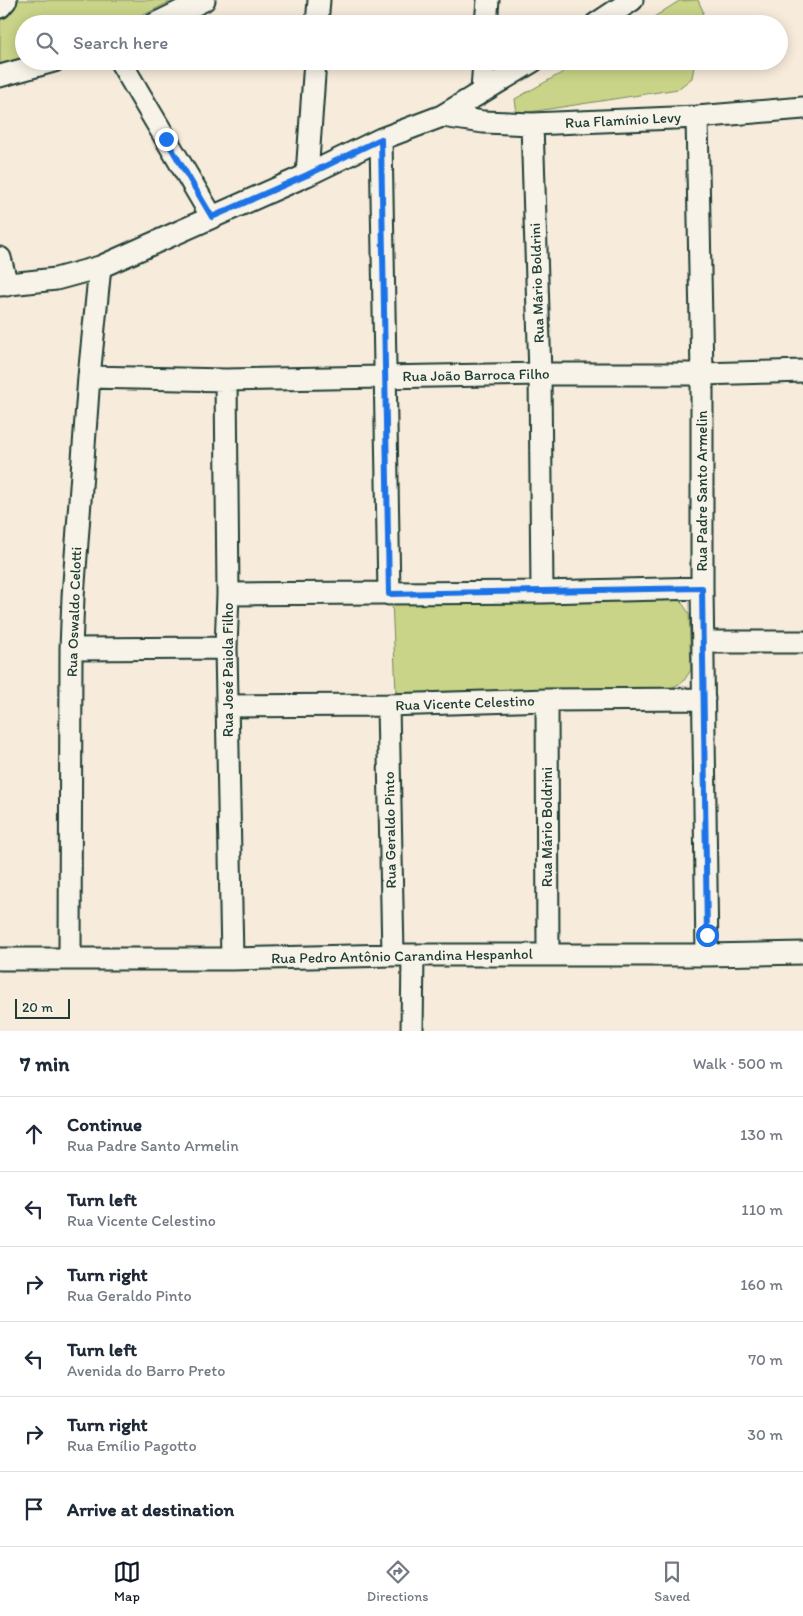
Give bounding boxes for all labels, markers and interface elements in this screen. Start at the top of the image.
search box [15,15,788,70]
icon: search [33,29,61,57]
text: Search here [73,31,168,54]
street label: Rua Flamínio Levy [565,108,681,132]
route end [155,128,178,151]
street label: Rua Mário Boldrini [526,223,548,343]
street label: Rua João Barroca Filho [402,365,550,385]
street label: Rua Padre Santo Armelin [693,410,711,572]
street label: Rua Oswaldo Celotti [63,547,85,677]
street label: Rua José Paiola Filho [219,603,237,737]
street label: Rua Vicente Celestino [395,692,535,714]
street label: Rua Mário Boldrini [538,767,556,887]
street label: Rua Geraldo Pinto [380,771,400,889]
route start [696,924,719,947]
street label: Rua Pedro Antônio Carandina Hespanhol [271,945,534,967]
scale bar [15,996,70,1019]
text: 20 m [22,999,53,1016]
text: 7 min [20,1051,69,1076]
text: Walk · 500 m [693,1054,783,1073]
text: Continue [67,1113,142,1136]
icon: ahead [20,1120,48,1148]
text: 130 m [740,1125,783,1144]
text: Rua Padre Santo Armelin [67,1136,239,1155]
text: Turn left [67,1188,137,1211]
icon: left [20,1195,48,1223]
text: 110 m [741,1200,783,1219]
text: Rua Vicente Celestino [67,1211,216,1230]
text: Turn right [67,1263,148,1286]
icon: right [20,1270,48,1298]
text: 160 m [740,1275,783,1294]
text: Rua Geraldo Pinto [67,1286,192,1305]
text: Turn left [67,1338,137,1361]
icon: left [20,1345,48,1373]
text: 70 m [748,1350,783,1369]
text: Avenida do Barro Preto [67,1361,225,1380]
text: Turn right [67,1413,148,1436]
icon: right [20,1420,48,1448]
text: 30 m [747,1425,783,1444]
text: Rua Emílio Pagotto [67,1436,197,1455]
icon: arrive [20,1495,48,1523]
text: Arrive at destination [67,1498,234,1521]
tab: Map [113,1558,141,1605]
tab: Directions [367,1558,428,1605]
tab: Saved [654,1558,690,1605]

